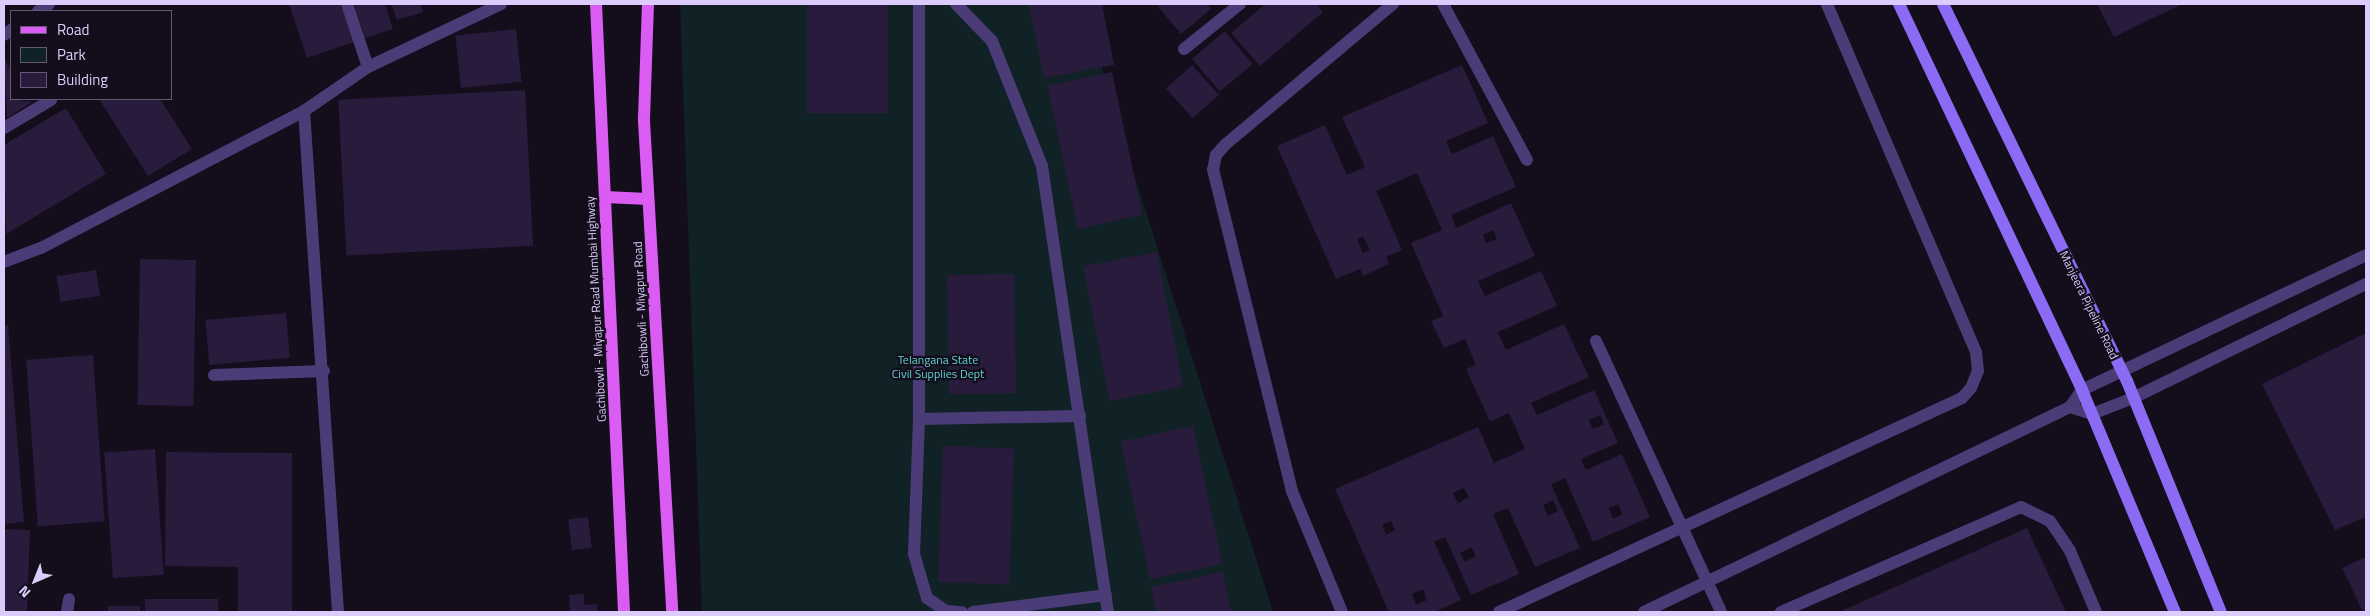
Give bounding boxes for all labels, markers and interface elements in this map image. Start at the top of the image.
legend [10,10,172,100]
text: Road [57,18,89,41]
text: Park [57,43,86,66]
text: Building [57,68,108,91]
street label: Gachibowli - Miyapur Road Mumbai Highway [583,196,609,422]
street label: Gachibowli - Miyapur Road [630,241,652,377]
street label: Manjeera Pipeline Road [2057,248,2121,362]
park label: Telangana State Civil Supplies Dept [892,353,984,381]
north arrow [10,556,60,606]
text: N [13,581,35,603]

